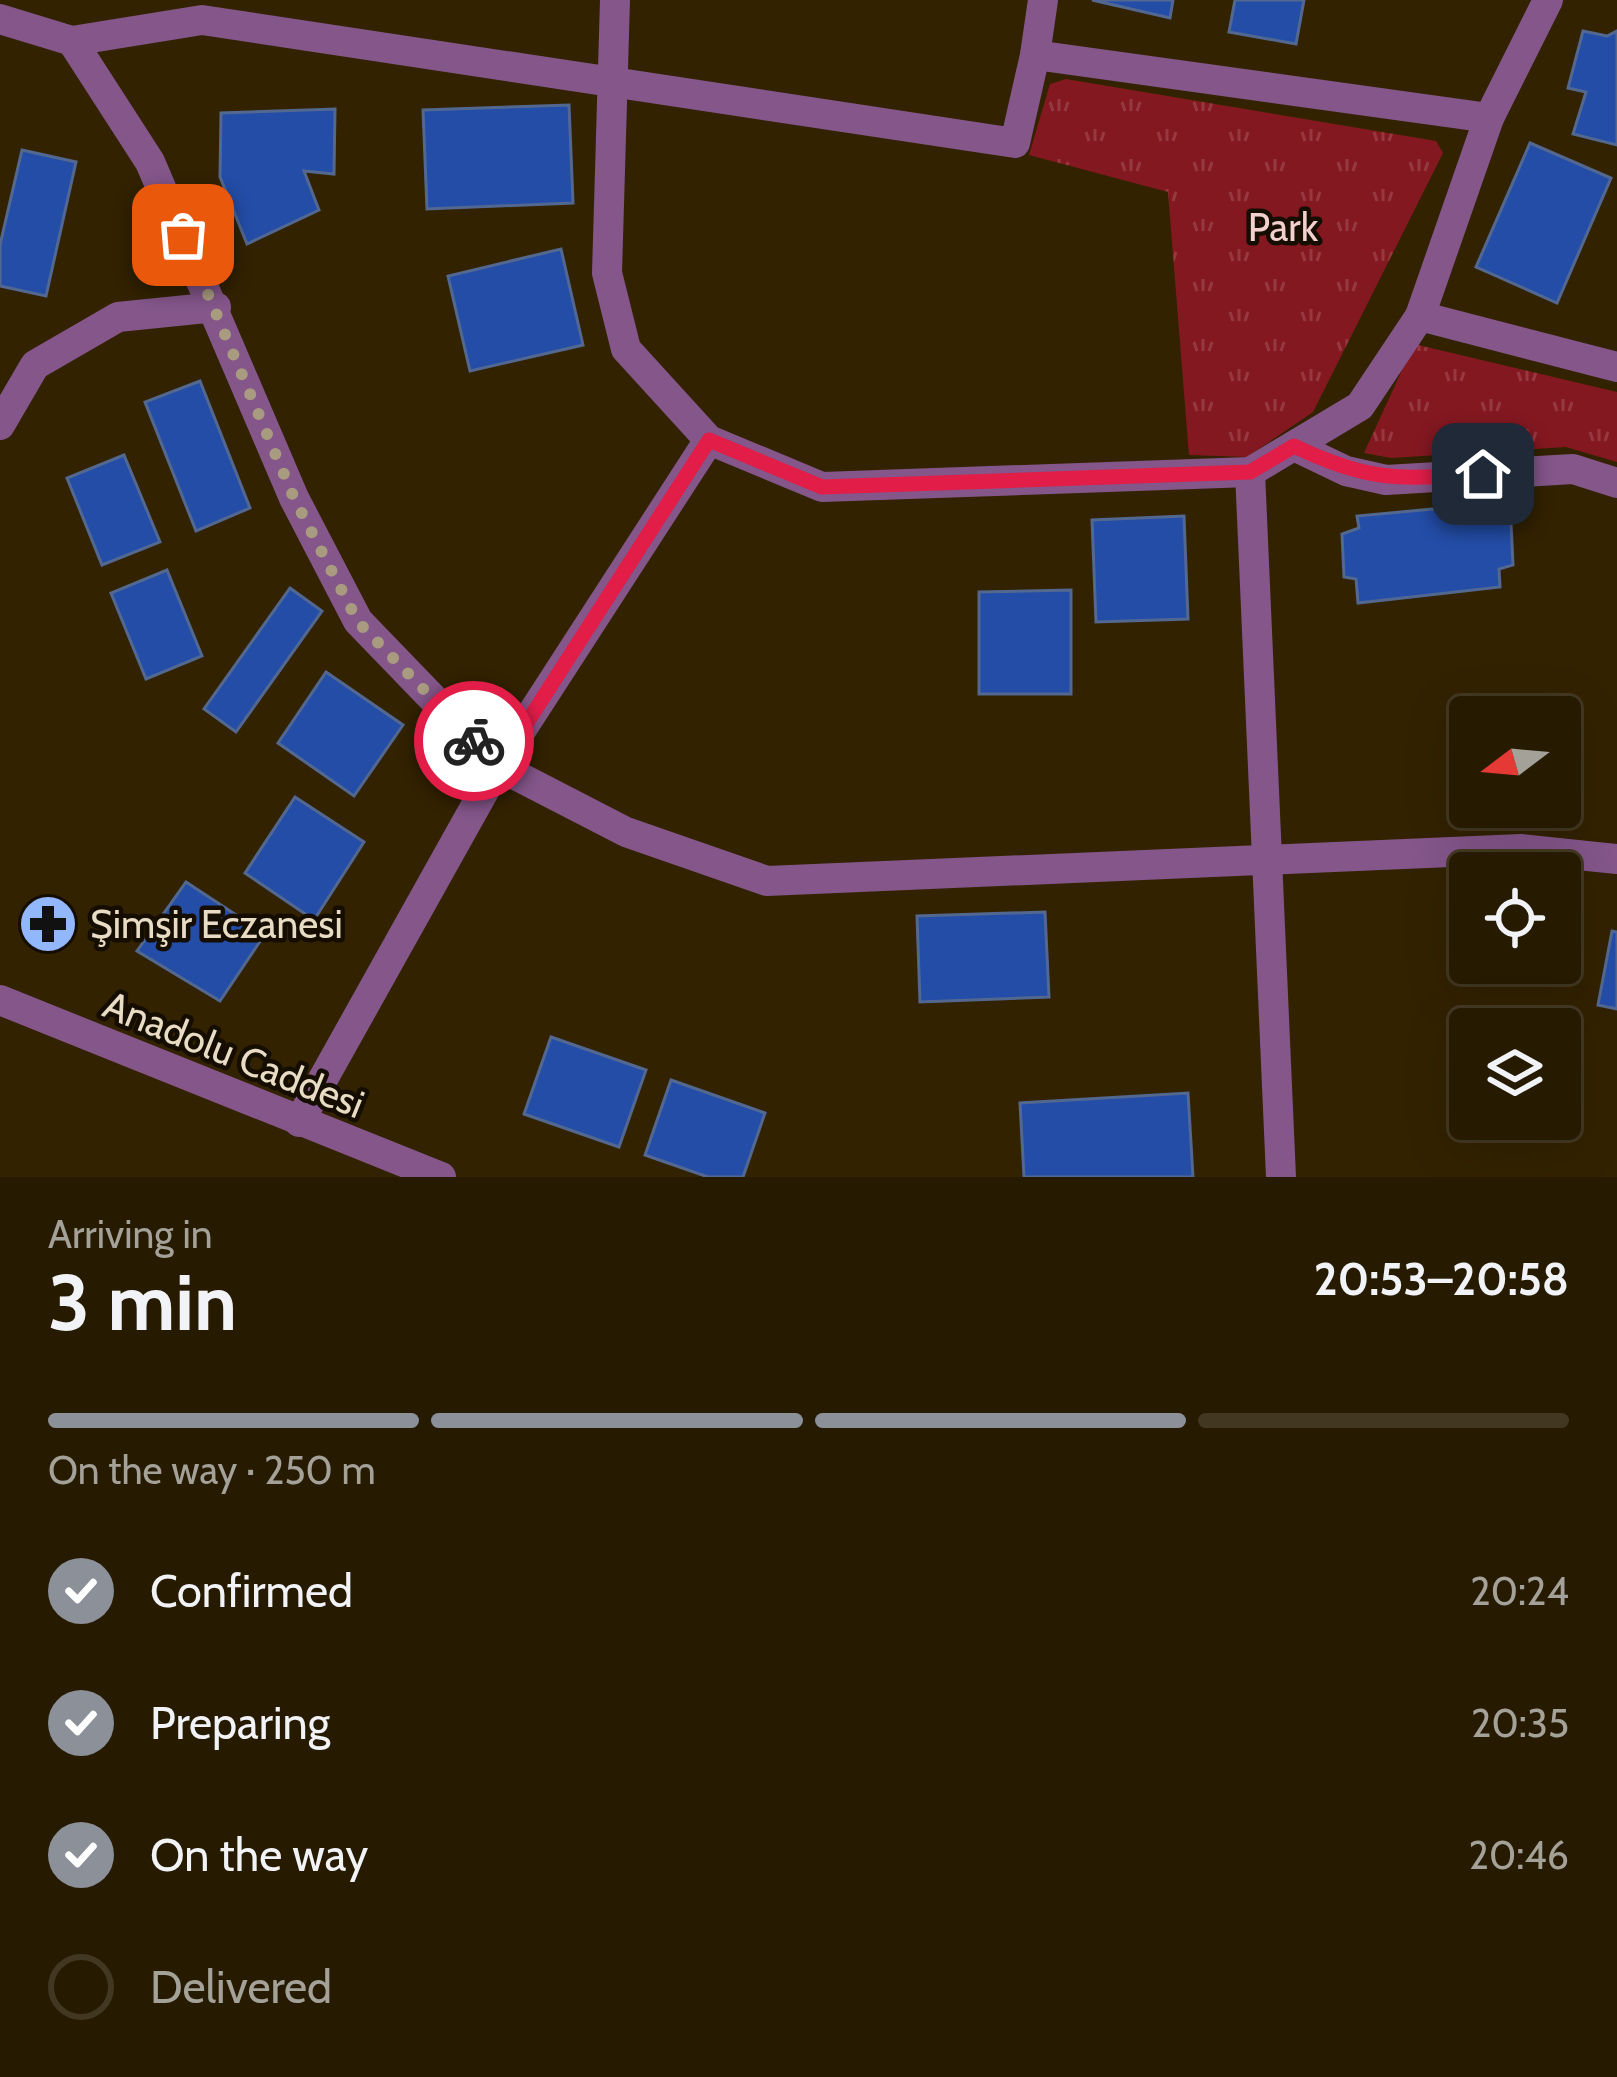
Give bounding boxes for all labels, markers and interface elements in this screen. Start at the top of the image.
pin [132,184,234,286]
icon: bag [150,202,216,268]
park label: Park [1248,203,1319,251]
pin [1432,423,1534,525]
icon: home [1450,441,1516,507]
courier [414,681,534,801]
north arrow [1449,696,1581,828]
map controls [1449,696,1581,1140]
icon: bike [441,708,507,774]
button: locate [1449,852,1581,984]
pharmacy icon: Şimşir Eczanesi [17,893,79,955]
place label: Şimşir Eczanesi [90,900,343,948]
street label: Anadolu Caddesi [97,980,371,1128]
button: layers [1449,1008,1581,1140]
text: Arriving in [48,1210,212,1258]
text: 20:53–20:58 [1314,1252,1569,1306]
text: 3 min [48,1255,237,1350]
text: On the way · 250 m [48,1446,376,1494]
icon: check [48,1558,114,1624]
text: Confirmed [150,1564,353,1618]
text: 20:24 [1470,1567,1569,1615]
icon: check [48,1690,114,1756]
text: Preparing [150,1696,330,1750]
text: 20:35 [1471,1699,1569,1747]
icon: check [48,1822,114,1888]
text: On the way [150,1828,368,1882]
text: 20:46 [1469,1831,1569,1879]
text: Delivered [150,1960,332,2014]

